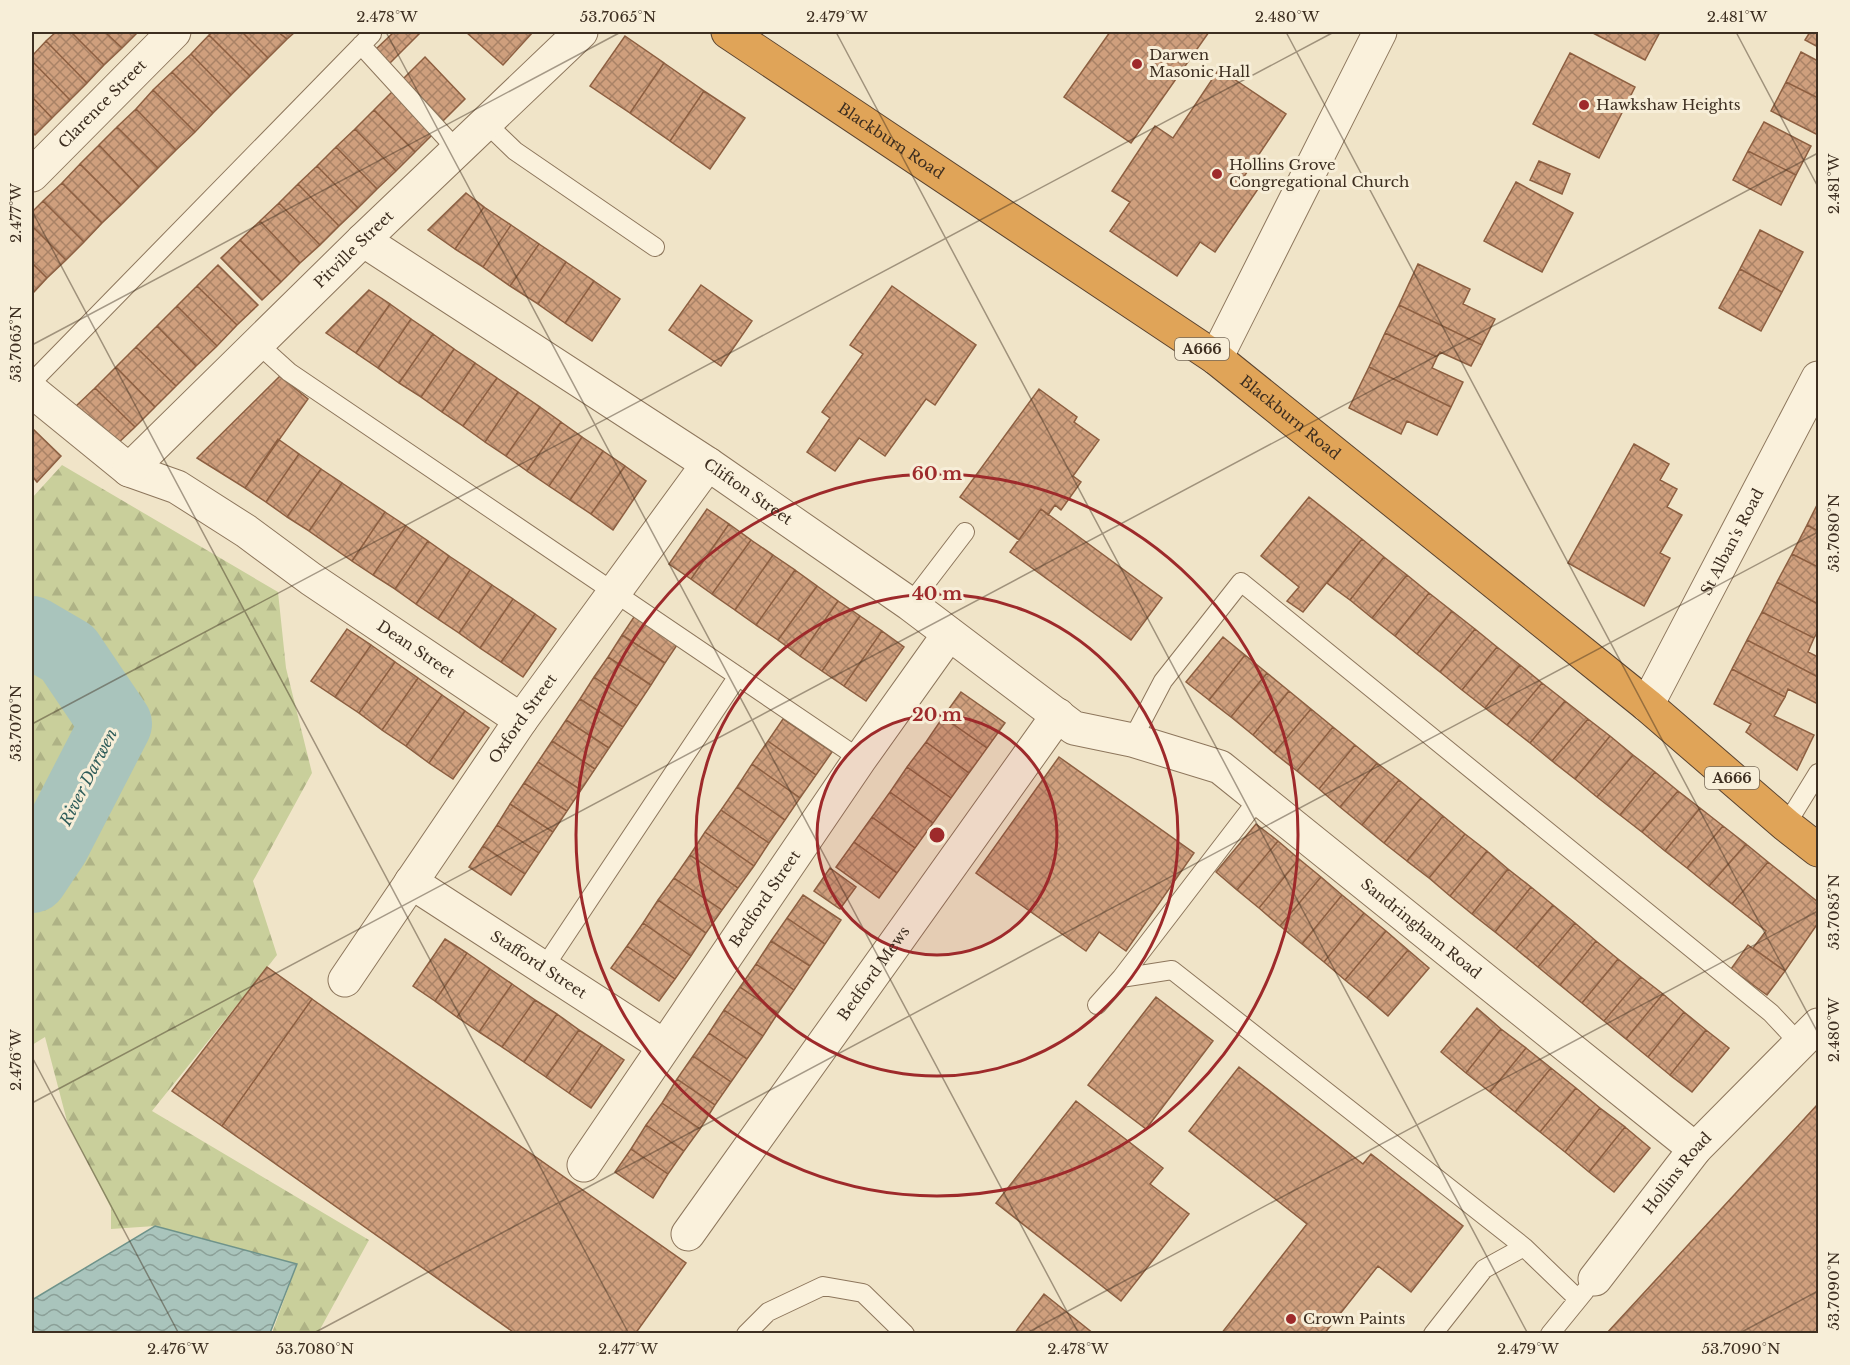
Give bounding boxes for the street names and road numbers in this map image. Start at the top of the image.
street label: Clarence Street [54,55,150,152]
street label: Blackburn Road [835,98,948,183]
street label: Pitville Street [310,206,397,292]
road number: A666 [1175,338,1229,360]
street label: Blackburn Road [1236,371,1345,463]
street label: Clifton Street [700,454,797,529]
street label: St Alban's Road [1696,485,1768,598]
street label: Dean Street [374,616,459,682]
street label: Oxford Street [484,670,561,767]
road number: A666 [1705,767,1759,789]
street label: Bedford Street [725,846,804,950]
street label: Sandringham Road [1357,874,1485,982]
street label: Bedford Mews [833,922,914,1024]
street label: Stafford Street [487,926,591,1003]
street label: Hollins Road [1638,1128,1715,1218]

